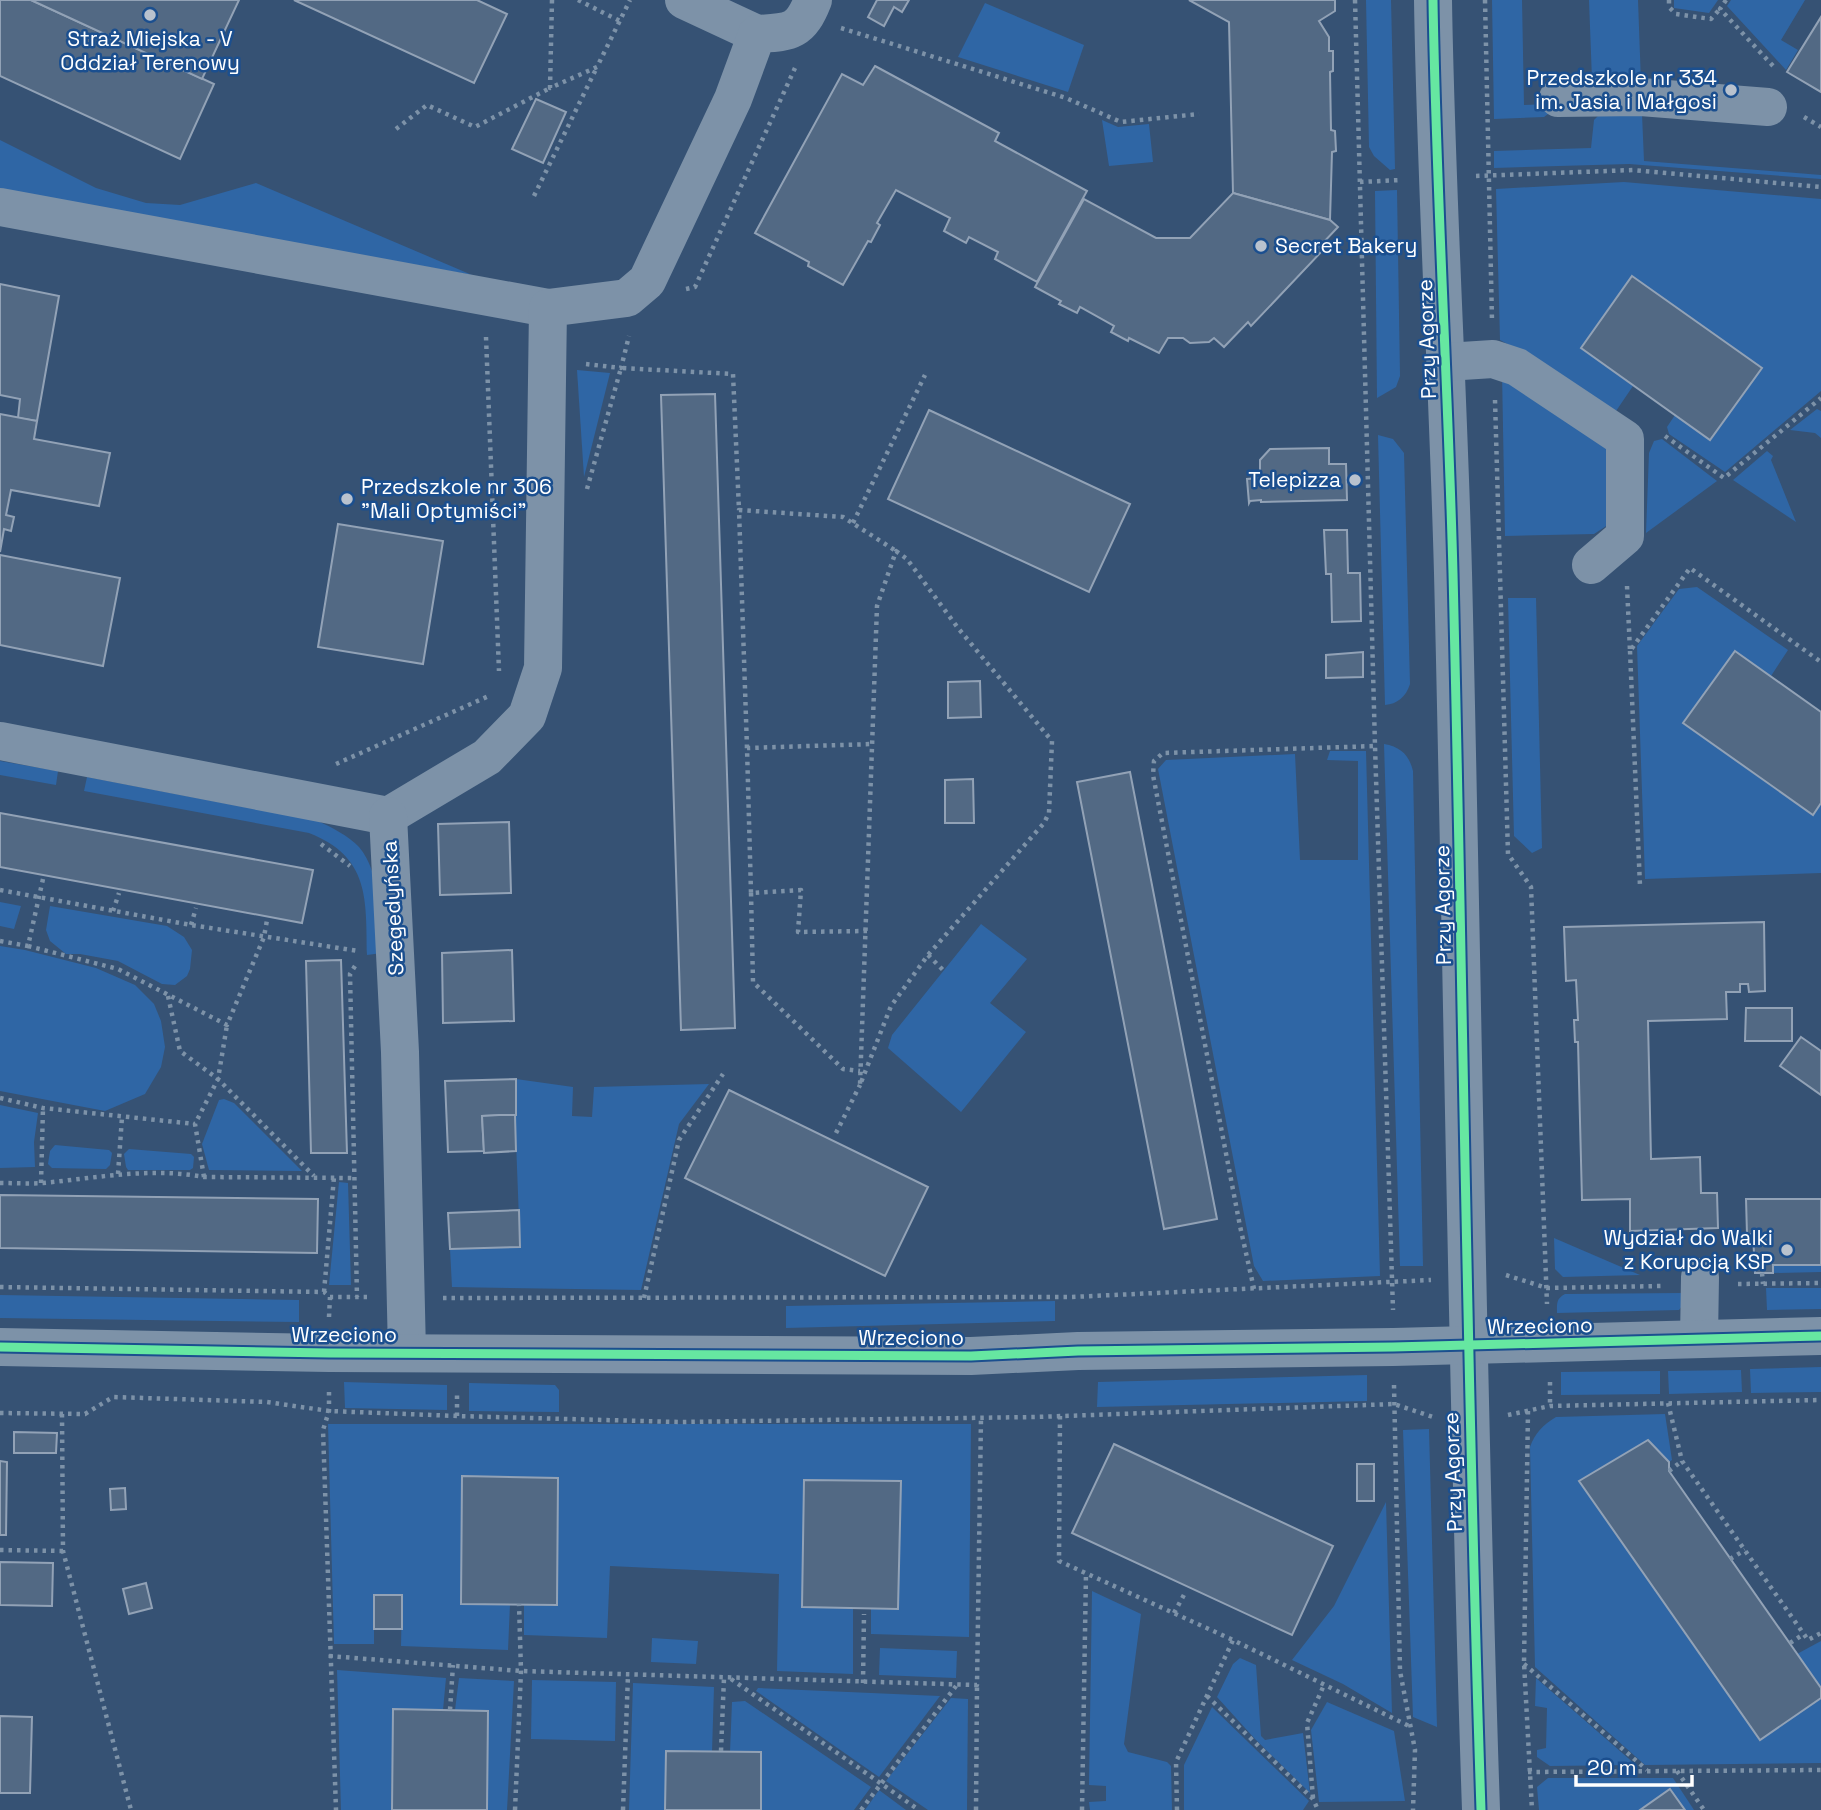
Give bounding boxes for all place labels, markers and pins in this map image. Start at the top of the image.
marker: Straż Miejska - V Oddział Terenowy [142,7,158,23]
place label: Straż Miejska - V Oddział Terenowy [60,25,240,76]
place label: Przedszkole nr 334 im. Jasia i Małgosi [1527,64,1717,115]
marker: Przedszkole nr 334 im. Jasia i Małgosi [1723,82,1739,98]
place label: Secret Bakery [1275,232,1417,259]
marker: Secret Bakery [1253,238,1269,254]
place label: Telepizza [1248,466,1341,493]
marker: Telepizza [1347,472,1363,488]
place label: Przedszkole nr 306 "Mali Optymiści" [361,473,552,524]
marker: Przedszkole nr 306 "Mali Optymiści" [339,491,355,507]
place label: Wydział do Walki z Korupcją KSP [1604,1224,1773,1275]
marker: Wydział do Walki z Korupcją KSP [1779,1242,1795,1258]

